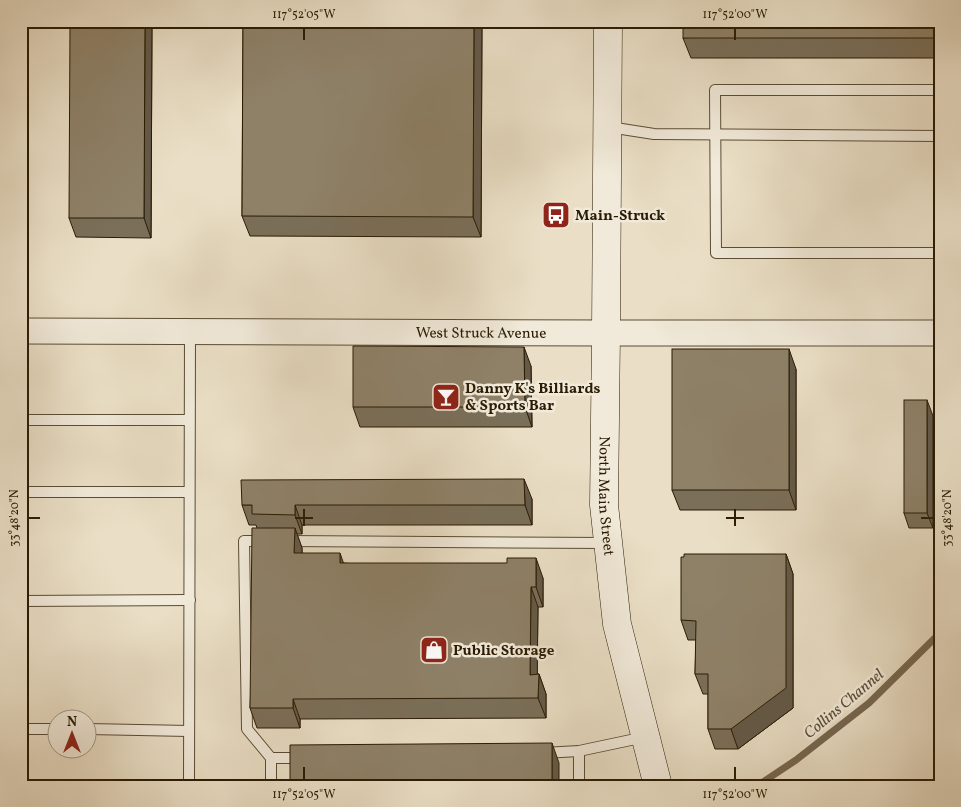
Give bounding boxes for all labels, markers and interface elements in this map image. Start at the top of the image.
text: 117°52'05"W [272,7,336,23]
text: 117°52'00"W [703,7,767,23]
bus stop icon: Main-Struck [541,200,571,230]
place label: Main-Struck [575,206,665,227]
street label: West Struck Avenue [416,323,546,345]
place label: Danny K's Billiards & Sports Bar [465,379,601,417]
bar icon: Danny K's Billiards & Sports Bar [431,382,461,412]
street label: North Main Street [592,436,618,557]
text: 33°48'20"N [7,489,23,547]
text: 33°48'20"N [940,489,956,547]
shop icon: Public Storage [419,635,449,665]
place label: Public Storage [453,641,555,662]
water label: Collins Channel [799,664,889,745]
north arrow [48,710,98,760]
text: N [67,713,77,732]
text: 117°52'05"W [272,787,336,803]
text: 117°52'00"W [703,787,767,803]

